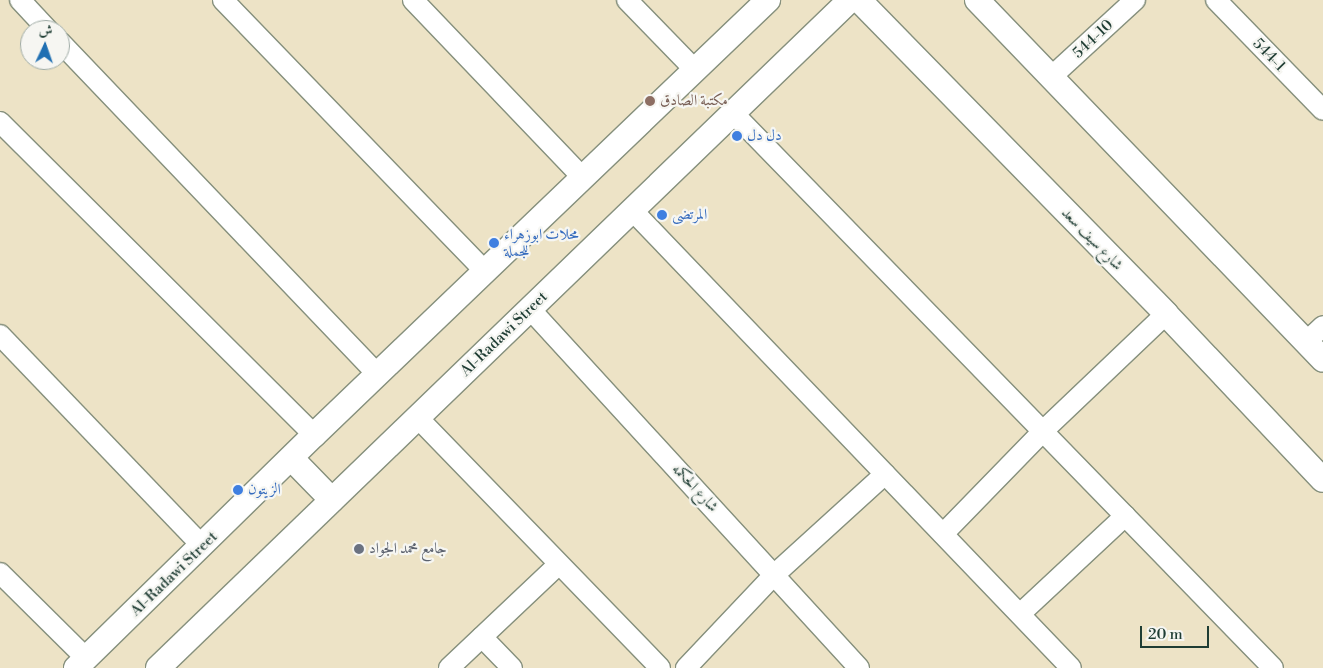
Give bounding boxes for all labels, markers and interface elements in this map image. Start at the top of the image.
street label: 544-10 [1069,16,1117,62]
north arrow [20,20,70,70]
text: ش [38,22,53,40]
street label: 544-1 [1249,35,1289,75]
place label: مكتبة الصادق [660,92,728,110]
marker: مكتبة الصادق [644,95,656,107]
place label: دل دل [747,127,782,145]
marker: دل دل [731,130,743,142]
street label: شارع سيف سعد [1058,204,1126,274]
place label: المرتضى [672,206,707,224]
marker: المرتضى [656,209,668,221]
place label: محلات ابوزهراء للجملة [504,225,579,260]
marker: محلات ابوزهراء للجملة [488,237,500,249]
street label: Al-Radawi Street [457,288,551,380]
street label: شارع الحكمه [668,460,722,516]
place label: الزيتون [248,481,281,499]
marker: الزيتون [232,484,244,496]
street label: Al-Radawi Street [127,528,221,620]
place label: جامع محمد الجواد [369,540,447,558]
marker: جامع محمد الجواد [353,543,365,555]
scale bar [1143,616,1212,648]
text: 20 m [1148,625,1183,644]

